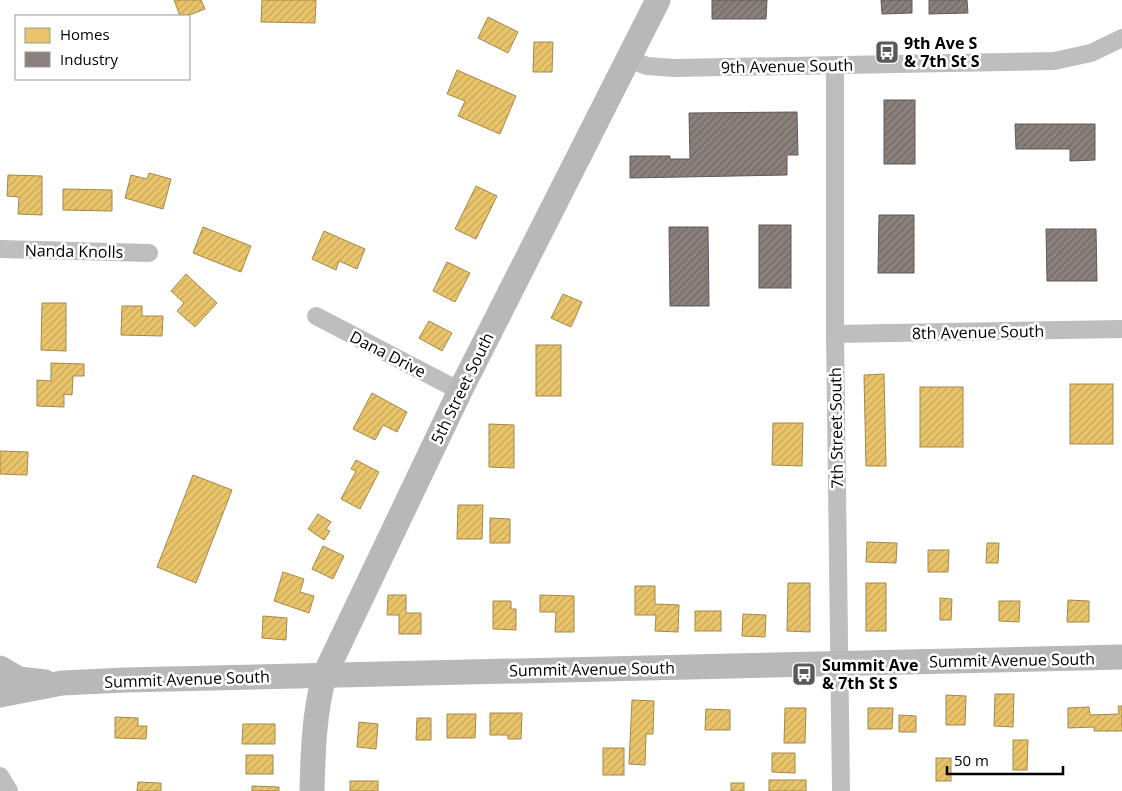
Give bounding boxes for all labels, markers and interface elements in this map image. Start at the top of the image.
legend [15,15,190,80]
text: Homes [60,24,110,44]
place label: 9th Ave S & 7th St S [904,32,980,72]
bus stop icon: 9th Ave S & 7th St S [874,39,900,65]
text: Industry [60,49,118,69]
street label: 9th Avenue South [721,54,853,78]
street label: Nanda Knolls [25,239,123,263]
street label: 8th Avenue South [912,320,1044,344]
street label: Dana Drive [346,325,430,383]
street label: 5th Street South [426,329,498,447]
street label: 7th Street South [824,367,848,489]
street label: Summit Avenue South [929,648,1095,672]
place label: Summit Ave & 7th St S [822,654,918,694]
street label: Summit Avenue South [509,657,675,681]
bus stop icon: Summit Ave & 7th St S [791,661,817,687]
street label: Summit Avenue South [104,665,270,693]
scale bar [947,744,1063,776]
text: 50 m [954,750,989,770]

